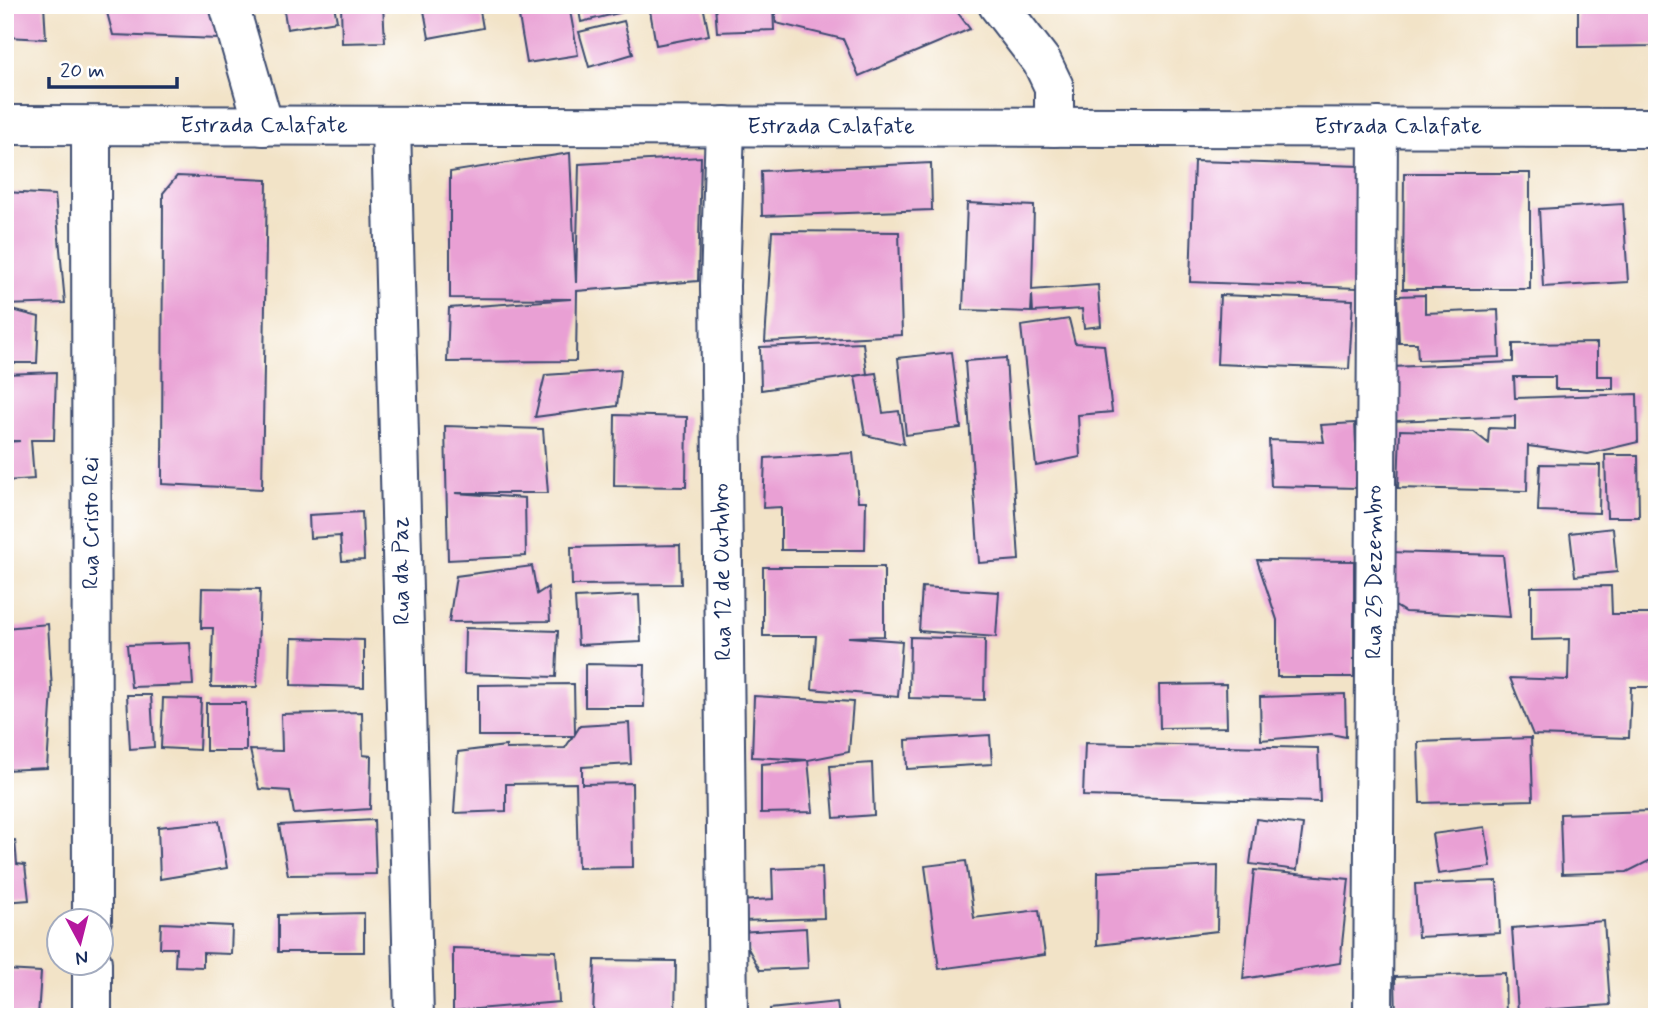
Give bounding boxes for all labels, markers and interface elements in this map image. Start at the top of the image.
scale bar [49,46,177,90]
text: 20 m [60,57,105,85]
street label: Estrada Calafate [180,111,348,141]
street label: Estrada Calafate [747,112,915,142]
street label: Estrada Calafate [1314,112,1482,142]
street label: Rua Cristo Rei [77,456,107,589]
street label: Rua 12 de Outubro [706,483,740,661]
street label: Rua 25 Dezembro [1360,485,1390,659]
street label: Rua da Paz [386,517,418,625]
north arrow [46,906,116,976]
text: N [74,944,90,971]

